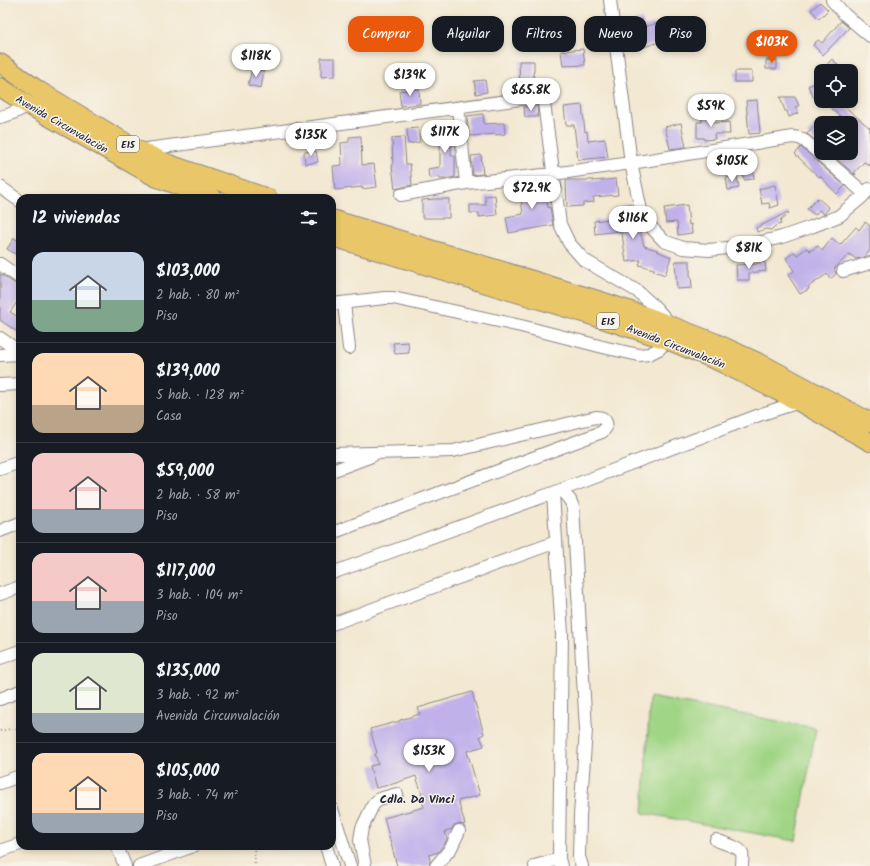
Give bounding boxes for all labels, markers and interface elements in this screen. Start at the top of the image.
chip: Comprar [348,16,424,52]
chip: Alquilar [432,16,504,52]
chip: Filtros [512,16,576,52]
chip: Nuevo [584,16,647,52]
chip: Piso [655,16,706,52]
pin: $103K [744,30,800,64]
text: $103K [755,32,789,53]
pin: $118K [228,44,284,78]
text: $118K [240,46,272,67]
pin: $139K [382,63,438,97]
map controls [814,64,858,160]
button: locate [814,64,858,108]
text: $139K [393,65,427,86]
pin: $65.8K [498,78,564,112]
text: $65.8K [511,80,551,101]
street label: Avenida Circunvalación [12,91,111,159]
pin: $59K [687,94,735,128]
text: $59K [697,96,725,117]
button: layers [814,116,858,160]
pin: $117K [417,120,473,154]
text: $117K [430,122,460,143]
pin: $135K [283,123,339,157]
text: $135K [294,125,328,146]
road number: E15 [117,136,139,152]
pin: $105K [704,149,760,183]
text: $105K [716,151,748,172]
pin: $72.9K [499,176,565,210]
text: $72.9K [513,178,551,199]
text: 12 viviendas [32,205,120,232]
pin: $116K [605,206,661,240]
icon: filters [298,207,320,229]
text: $116K [618,208,648,229]
pin: $81K [725,236,773,270]
text: $81K [735,238,763,259]
text: $103,000 [156,258,220,285]
icon: home [64,268,112,316]
text: 2 hab. · 80 m² [156,285,239,306]
text: Piso [156,306,178,327]
road number: E15 [597,313,619,329]
street label: Avenida Circunvalación [624,320,728,374]
text: $139,000 [156,358,220,385]
icon: home [64,369,112,417]
text: 5 hab. · 128 m² [156,385,244,406]
text: Casa [156,406,182,427]
text: $59,000 [156,458,214,485]
icon: home [64,469,112,517]
text: 2 hab. · 58 m² [156,485,240,506]
text: Piso [156,506,178,527]
text: $117,000 [156,558,215,585]
icon: home [64,569,112,617]
text: 3 hab. · 104 m² [156,585,242,606]
text: Piso [156,606,178,627]
text: $135,000 [156,658,220,685]
icon: home [64,669,112,717]
text: 3 hab. · 92 m² [156,685,239,706]
text: Avenida Circunvalación [156,706,280,727]
pin: $153K [401,739,457,773]
text: $153K [412,741,446,762]
text: $105,000 [156,758,219,785]
icon: home [64,769,112,817]
text: 3 hab. · 74 m² [156,785,238,806]
district label: Cdla. Da Vinci [380,790,455,809]
text: Piso [156,806,178,827]

